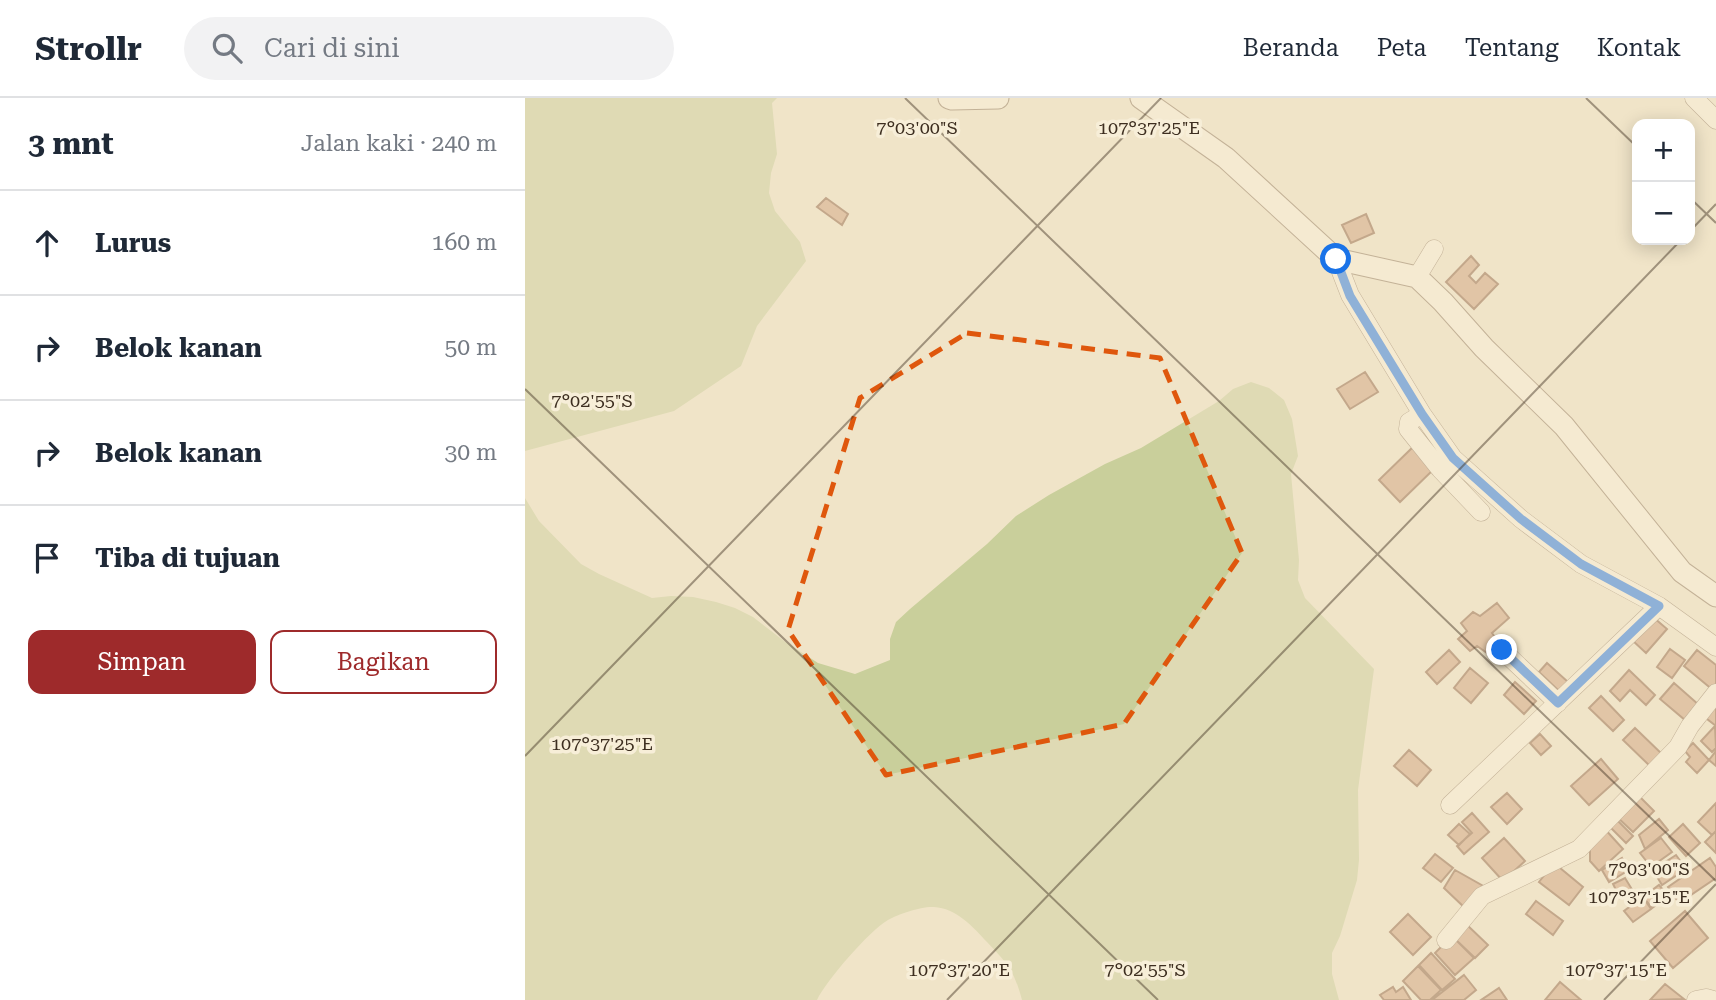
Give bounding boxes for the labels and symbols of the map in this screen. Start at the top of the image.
text: 7°03'00"S [876,117,958,138]
text: 107°37'25"E [1098,117,1200,138]
route start [1320,243,1351,274]
text: 7°02'55"S [551,390,633,411]
route end [1486,634,1517,665]
text: 107°37'25"E [551,733,653,754]
text: 7°03'00"S [1608,858,1690,879]
text: 107°37'15"E [1588,886,1690,907]
text: 107°37'20"E [908,959,1010,980]
text: 7°02'55"S [1104,959,1186,980]
text: 107°37'15"E [1565,959,1667,980]

